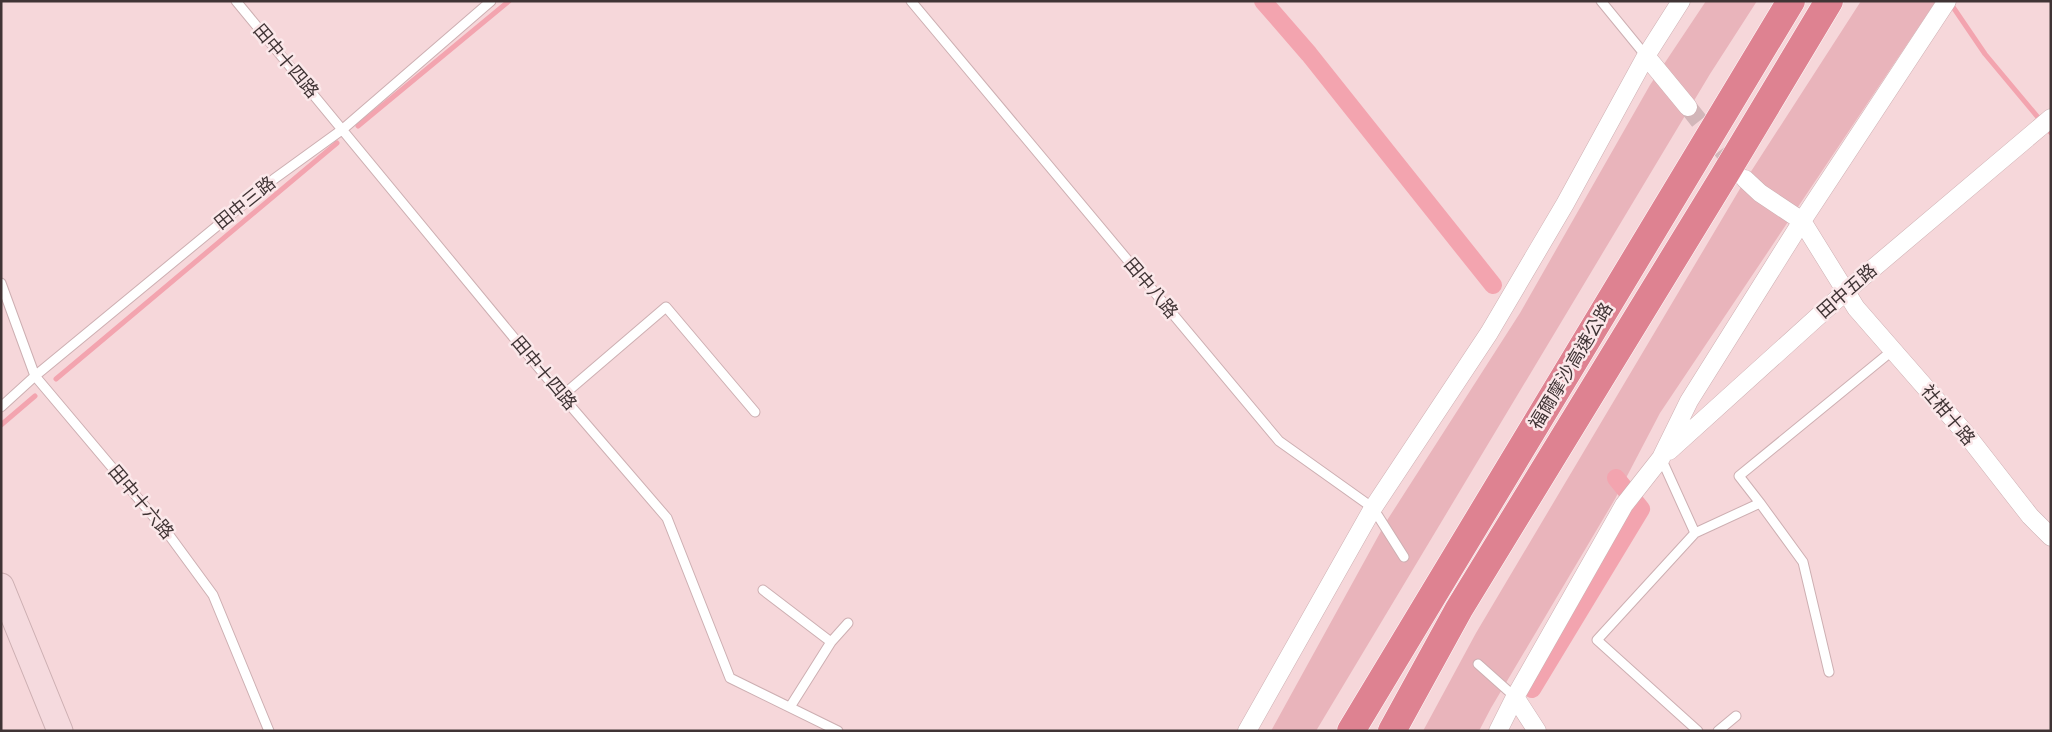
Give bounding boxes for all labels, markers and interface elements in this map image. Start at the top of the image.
street label: 田中十四路 [247,20,323,104]
street label: 田中三路 [211,173,281,236]
street label: 田中八路 [1118,254,1182,324]
street label: 田中五路 [1813,260,1883,324]
street label: 福爾摩沙高速公路 [1525,299,1619,434]
street label: 田中十四路 [505,332,581,416]
street label: 社柑十路 [1915,381,1979,451]
street label: 田中十六路 [102,461,178,545]

